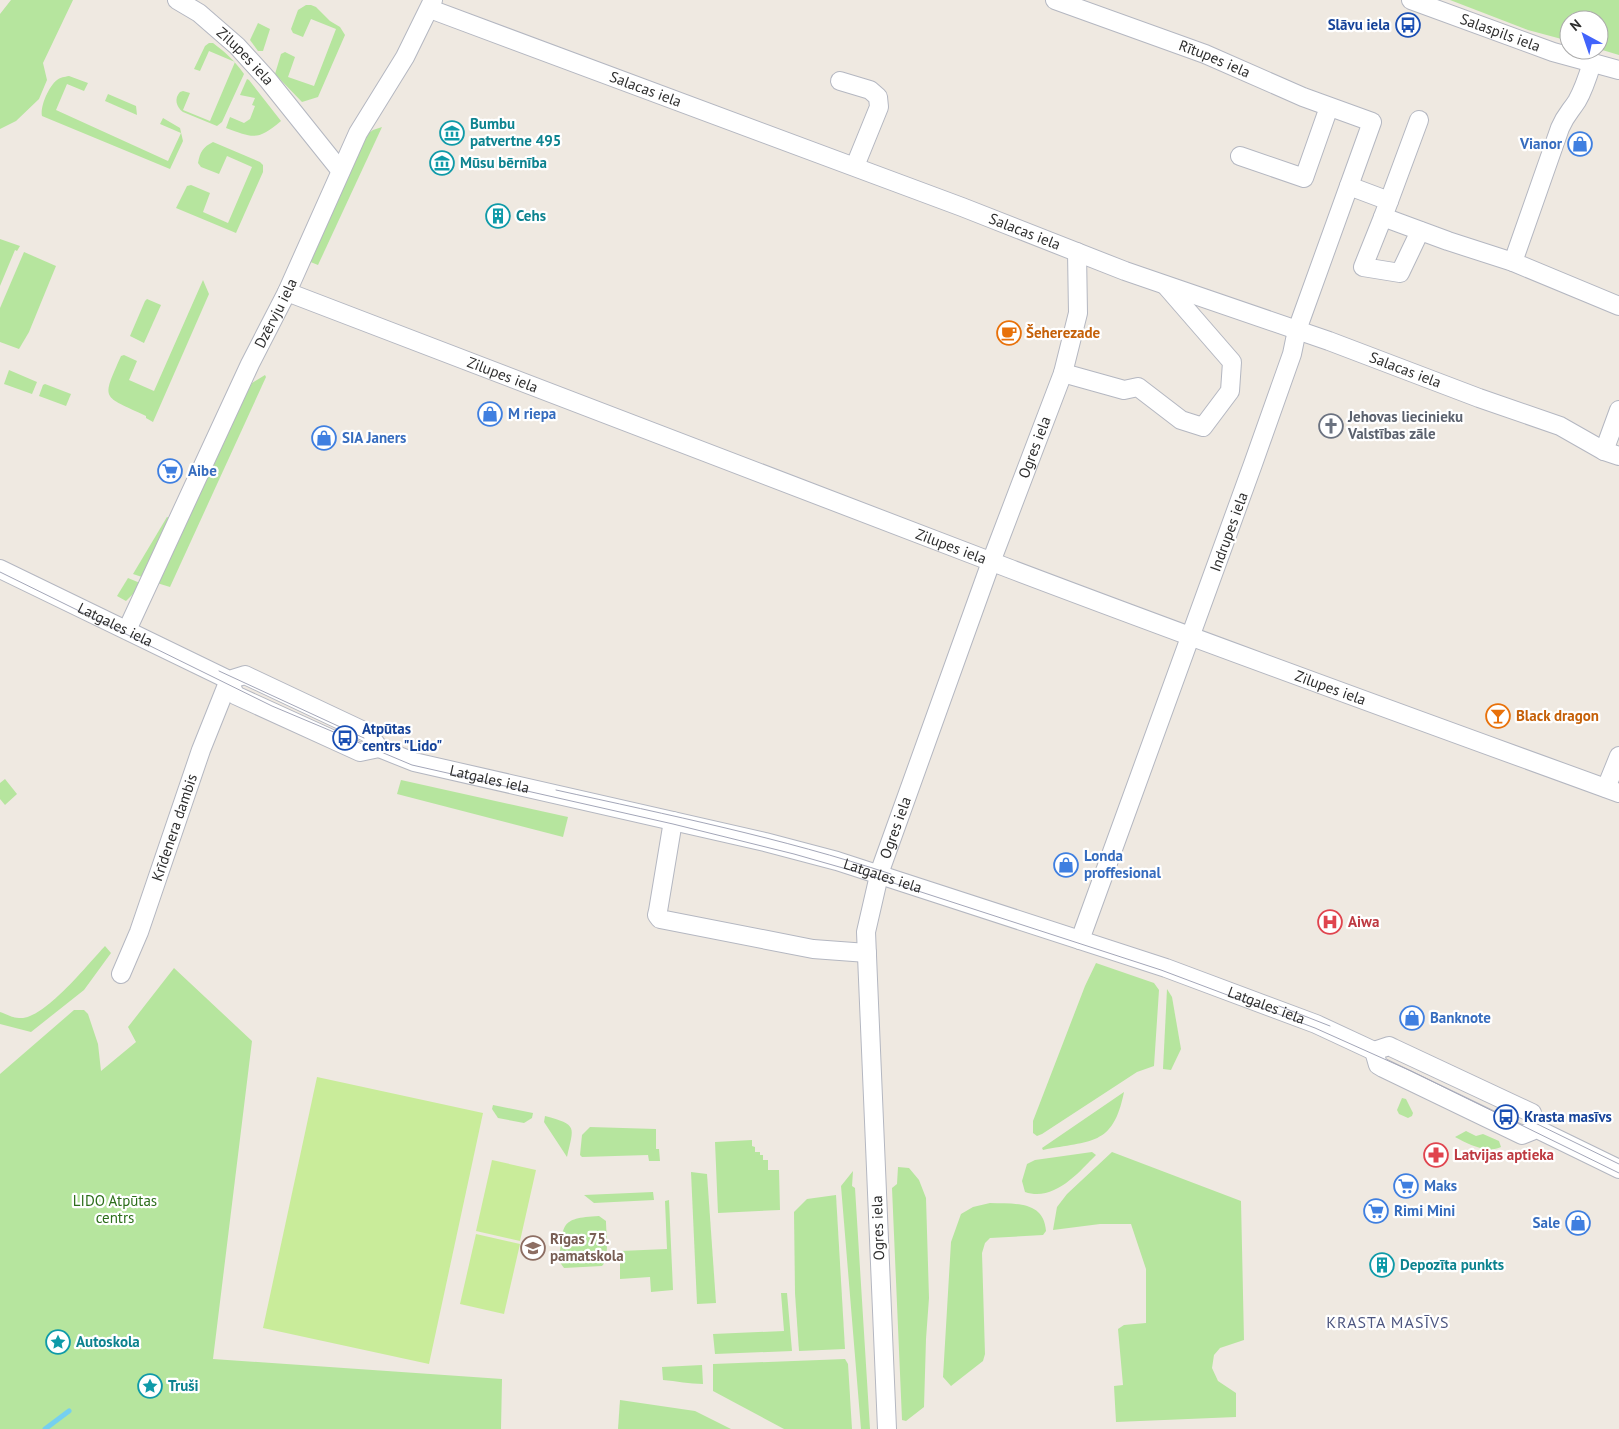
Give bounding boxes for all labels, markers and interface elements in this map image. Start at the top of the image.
street label: Salaspils iela [1458,9,1543,56]
north arrow [1559,10,1609,60]
bus stop icon: Slāvu iela [1395,12,1421,38]
place label: Slāvu iela [1328,15,1390,34]
text: N [1566,15,1585,35]
street label: Zilupes iela [213,23,278,89]
street label: Rītupes iela [1176,35,1253,82]
street label: Salacas iela [607,67,684,111]
place label: Bumbu patvertne 495 [470,114,561,150]
museum icon: Bumbu patvertne 495 [439,120,465,146]
shop icon: Vianor [1567,131,1593,157]
place label: Vianor [1519,134,1563,153]
museum icon: Mūsu bērnība [429,150,455,176]
place label: Mūsu bērnība [460,153,547,172]
building icon: Cehs [485,203,511,229]
place label: Cehs [516,206,546,225]
street label: Salacas iela [986,209,1063,254]
street label: Dzērvju iela [250,275,301,351]
cafe icon: Šeherezade [996,320,1022,346]
place label: Šeherezade [1026,323,1101,342]
street label: Salacas iela [1367,347,1444,392]
street label: Zilupes iela [465,352,541,397]
shop icon: M riepa [477,401,503,427]
place label: M riepa [508,404,556,423]
place label: Jehovas liecinieku Valstības zāle [1347,407,1463,443]
church icon: Jehovas liecinieku Valstības zāle [1318,413,1344,439]
street label: Ogres iela [1014,414,1055,481]
shop icon: SIA Janers [311,425,337,451]
place label: SIA Janers [342,428,406,447]
supermarket icon: Aibe [157,458,183,484]
place label: Aibe [188,461,217,480]
street label: Indrupes iela [1205,489,1252,574]
street label: Zilupes iela [913,524,989,568]
street label: Latgales iela [75,598,156,651]
street label: Zilupes iela [1292,666,1369,709]
bar icon: Black dragon [1485,703,1511,729]
place label: Black dragon [1516,706,1599,725]
place label: Atpūtas centrs "Lido" [362,719,442,755]
bus stop icon: Atpūtas centrs "Lido" [332,725,358,751]
street label: Latgales iela [448,760,531,797]
street label: Krīdenera dambis [147,771,201,884]
street label: Ogres iela [875,794,915,861]
place label: Londa proffesional [1084,846,1161,882]
shop icon: Londa proffesional [1053,852,1079,878]
street label: Latgales iela [841,854,924,897]
hospital icon: Aiwa [1317,909,1343,935]
place label: Aiwa [1348,912,1379,931]
street label: Latgales iela [1225,982,1308,1028]
shop icon: Banknote [1399,1005,1425,1031]
place label: Banknote [1430,1008,1491,1027]
bus stop icon: Krasta masīvs [1493,1104,1519,1130]
place label: Krasta masīvs [1524,1107,1612,1126]
pharmacy icon: Latvijas aptieka [1423,1142,1449,1168]
place label: Latvijas aptieka [1454,1145,1554,1164]
supermarket icon: Maks [1393,1173,1419,1199]
place label: Maks [1424,1176,1457,1195]
park label: LIDO Atpūtas centrs [73,1191,157,1227]
street label: Ogres iela [867,1195,888,1261]
supermarket icon: Rimi Mini [1363,1198,1389,1224]
place label: Rimi Mini [1394,1201,1455,1220]
shop icon: Sale [1565,1210,1591,1236]
place label: Sale [1533,1213,1560,1232]
place label: Rīgas 75. pamatskola [550,1229,624,1265]
school or university icon: Rīgas 75. pamatskola [520,1235,546,1261]
building icon: Depozīta punkts [1369,1252,1395,1278]
place label: Depozīta punkts [1400,1255,1504,1274]
district label: KRASTA MASĪVS [1326,1312,1450,1332]
place icon: Autoskola [45,1329,71,1355]
place label: Autoskola [76,1332,140,1351]
place icon: Truši [137,1373,163,1399]
place label: Truši [168,1376,199,1395]

